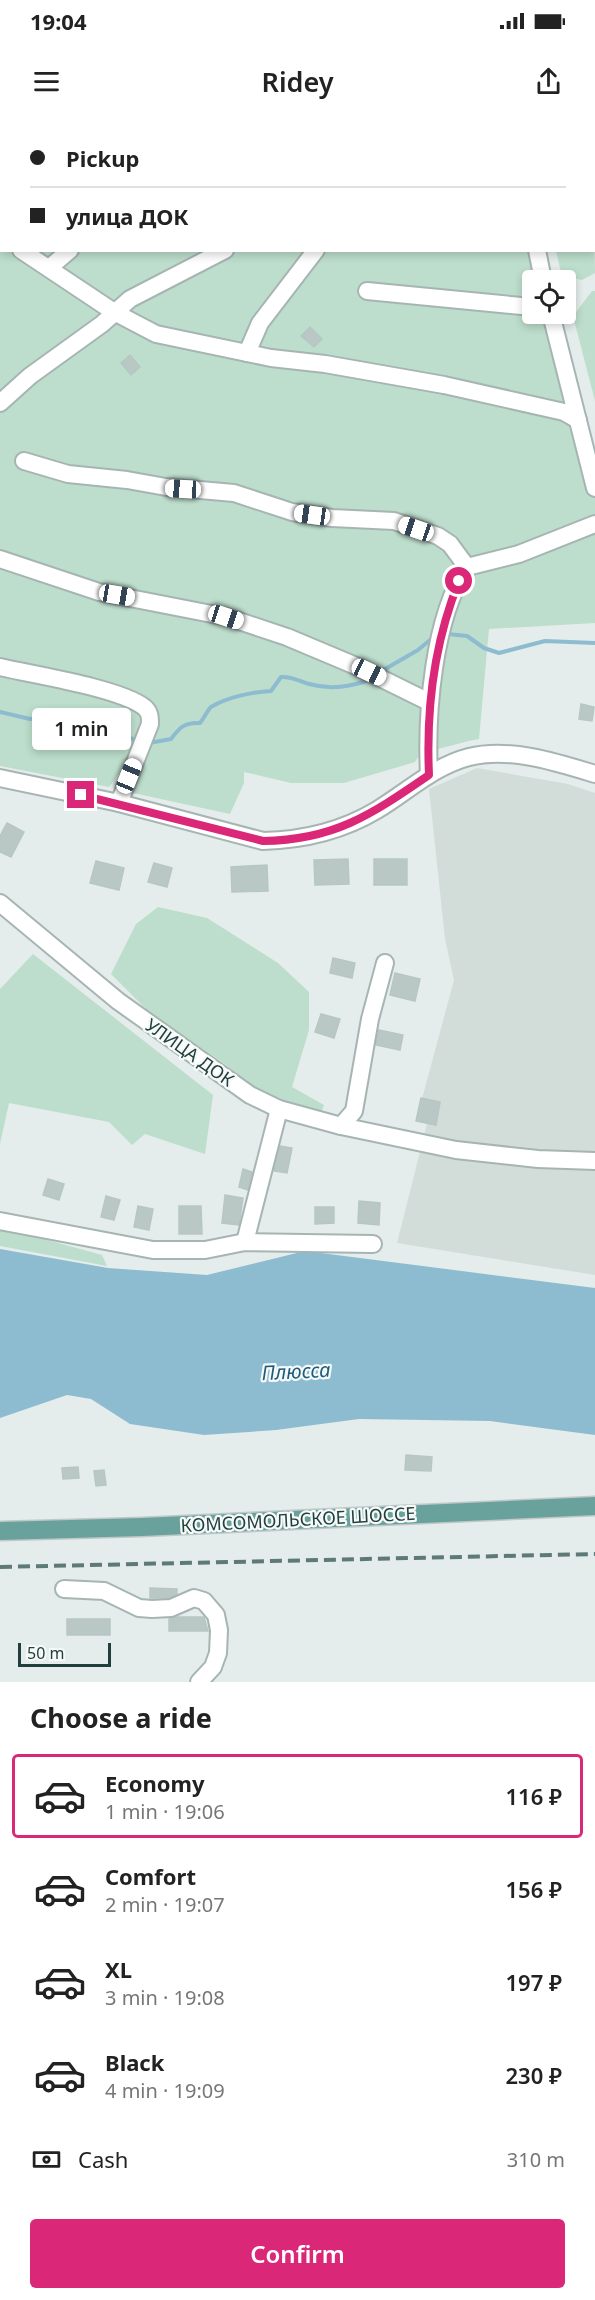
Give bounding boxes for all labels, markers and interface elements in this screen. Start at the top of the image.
text: 19:04 [30,6,87,36]
text: Ridey [262,63,333,100]
icon: menu [30,65,63,98]
icon: share [532,65,565,98]
text: Pickup [66,143,139,173]
text: улица ДОК [66,201,189,231]
map controls [522,270,576,324]
button: locate [522,270,576,324]
car [165,479,201,499]
car [293,504,331,526]
car [396,515,436,543]
route start [445,567,472,594]
car [98,583,136,607]
car [206,603,246,631]
car [349,656,389,688]
callout: 1 min [32,708,130,750]
text: 1 min [54,715,109,742]
car [114,756,144,796]
route end [67,781,94,808]
street label: УЛИЦА ДОК [141,1013,240,1092]
water label: Плюсса [261,1356,331,1386]
street label: КОМСОМОЛЬСКОЕ ШОССЕ [180,1501,416,1537]
scale bar [18,1640,111,1668]
text: 50 m [27,1642,64,1664]
text: Choose a ride [30,1699,212,1736]
text: Economy [105,1768,204,1798]
icon: car [33,1769,87,1823]
text: 116 ₽ [505,1781,562,1811]
text: 1 min · 19:06 [105,1798,225,1825]
text: Comfort [105,1861,196,1891]
icon: car [33,1862,87,1916]
text: 156 ₽ [505,1874,562,1904]
text: 2 min · 19:07 [105,1891,225,1918]
text: XL [105,1954,132,1984]
icon: car [33,1955,87,2009]
text: 197 ₽ [505,1967,562,1997]
text: 3 min · 19:08 [105,1984,225,2011]
text: Black [105,2047,164,2077]
icon: car [33,2048,87,2102]
text: 230 ₽ [505,2060,562,2090]
text: 4 min · 19:09 [105,2077,225,2104]
icon: cash [30,2143,63,2176]
text: Cash [78,2144,128,2174]
text: 310 m [507,2146,565,2173]
button: Confirm [30,2219,565,2288]

